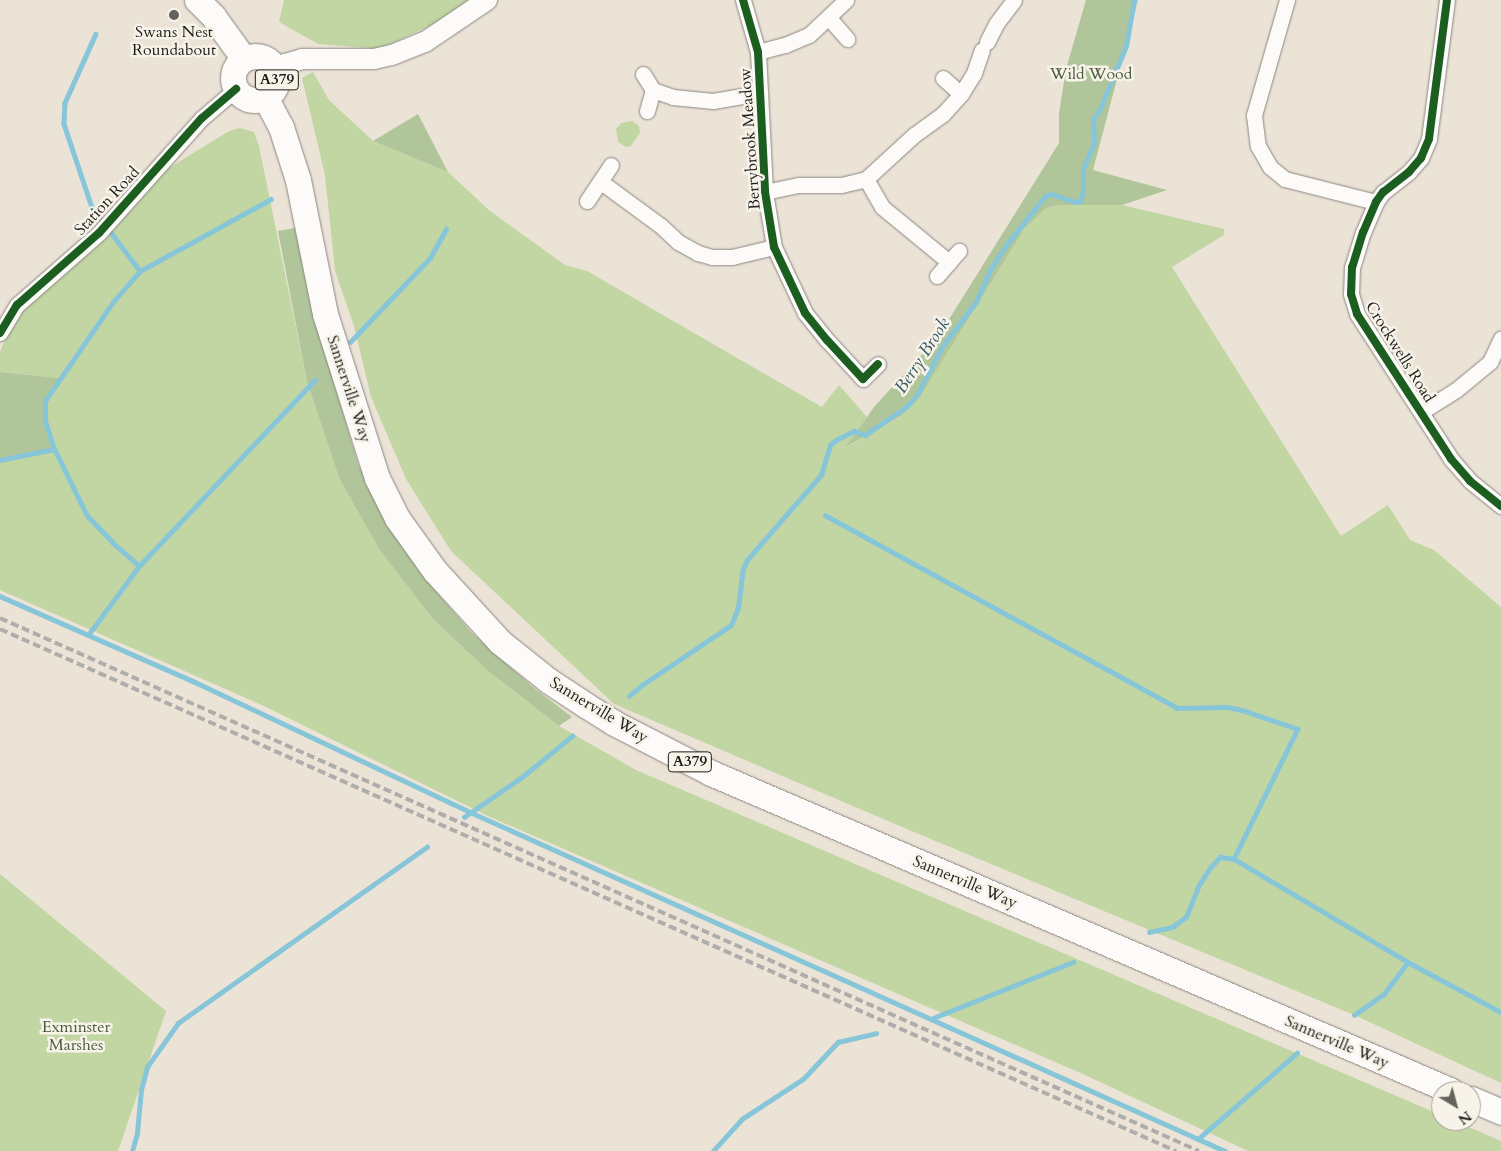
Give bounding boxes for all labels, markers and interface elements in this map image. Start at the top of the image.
marker: Swans Nest Roundabout [168,9,180,21]
place label: Swans Nest Roundabout [132,22,216,60]
park label: Wild Wood [1050,64,1132,84]
street label: Berrybrook Meadow [735,67,765,211]
road number: A379 [254,68,300,92]
street label: Station Road [70,163,144,239]
street label: Crockwells Road [1361,298,1439,406]
water label: Berry Brook [891,314,955,398]
street label: Sannerville Way [323,333,375,445]
street label: Sannerville Way [546,673,652,747]
road number: A379 [668,750,712,774]
street label: Sannerville Way [910,851,1020,913]
street label: Sannerville Way [1282,1011,1392,1073]
park label: Exminster Marshes [42,1017,110,1055]
north arrow [1431,1081,1481,1131]
text: N [1454,1106,1475,1129]

